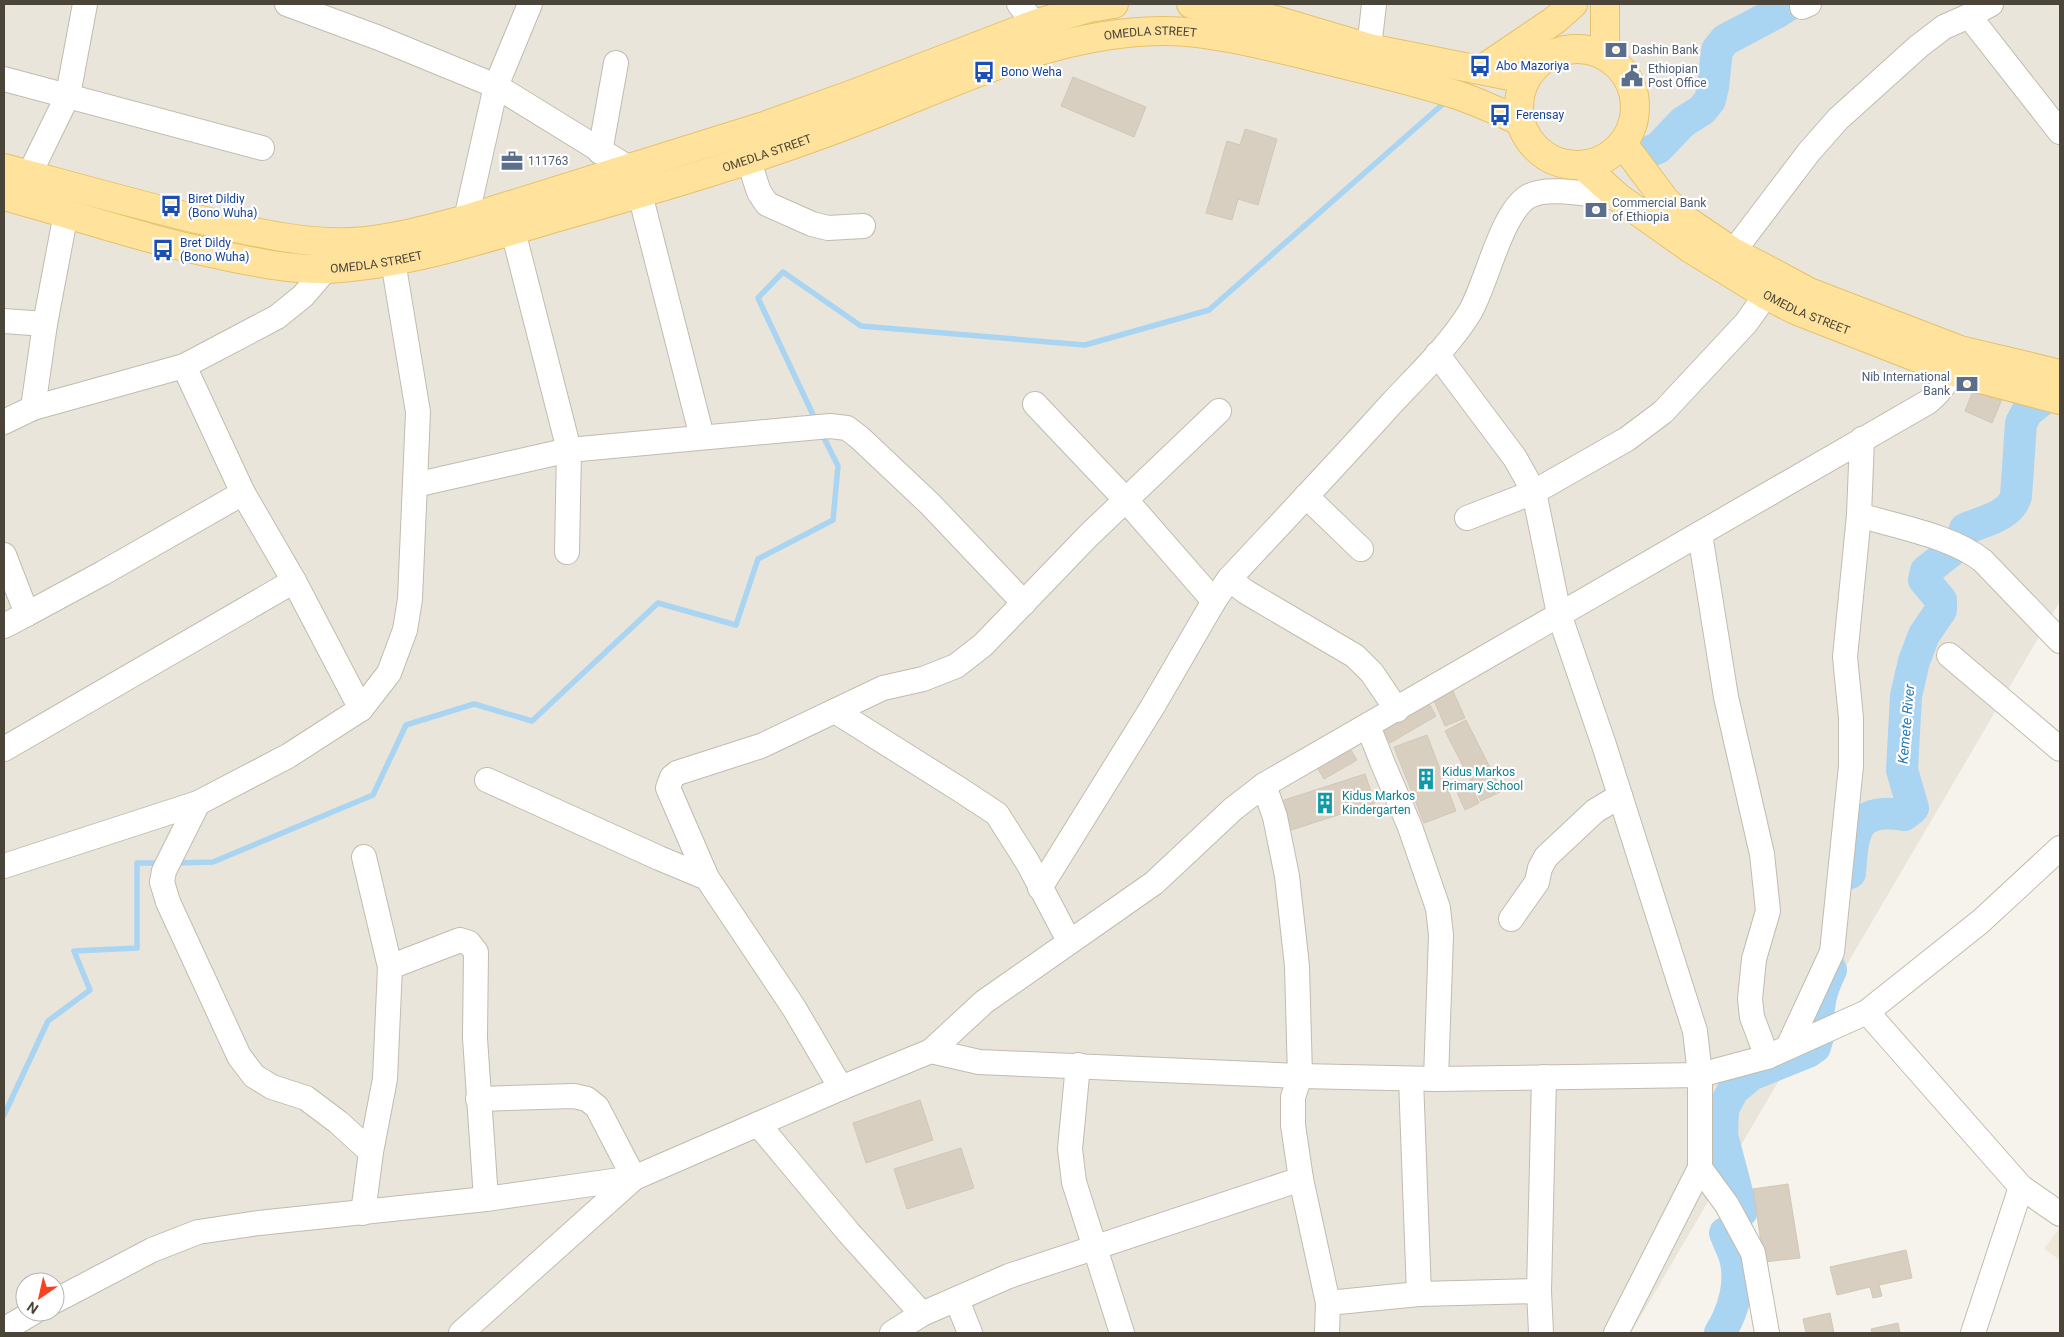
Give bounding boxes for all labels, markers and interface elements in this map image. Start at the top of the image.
street label: OMEDLA STREET [1103,24,1198,43]
bank icon: Dashin Bank [1603,37,1629,63]
place label: Dashin Bank [1632,43,1699,57]
bus stop icon: Abo Mazoriya [1467,53,1493,79]
bus stop icon: Bono Weha [971,59,997,85]
place label: Abo Mazoriya [1496,59,1569,73]
place label: Ethiopian Post Office [1648,62,1707,90]
public building icon: Ethiopian Post Office [1619,63,1645,89]
place label: Bono Weha [1001,65,1062,79]
bus stop icon: Ferensay [1487,102,1513,128]
place label: Ferensay [1516,108,1564,122]
street label: OMEDLA STREET [721,132,814,175]
office icon: 111763 [499,148,525,174]
place label: 111763 [528,154,568,168]
place label: Biret Dildiy (Bono Wuha) [188,192,257,220]
bus stop icon: Biret Dildiy (Bono Wuha) [158,193,184,219]
place label: Commercial Bank of Ethiopia [1612,196,1707,224]
bank icon: Commercial Bank of Ethiopia [1583,197,1609,223]
place label: Bret Dildy (Bono Wuha) [180,236,249,264]
bus stop icon: Bret Dildy (Bono Wuha) [150,237,176,263]
street label: OMEDLA STREET [330,248,424,276]
street label: OMEDLA STREET [1761,288,1852,338]
place label: Nib International Bank [1862,370,1951,398]
bank icon: Nib International Bank [1954,371,1980,397]
water label: Kemete River [1895,683,1917,764]
place label: Kidus Markos Primary School [1442,765,1523,793]
building icon: Kidus Markos Primary School [1413,766,1439,792]
place label: Kidus Markos Kindergarten [1342,789,1415,817]
building icon: Kidus Markos Kindergarten [1312,790,1338,816]
north arrow [15,1272,65,1322]
text: N [24,1298,41,1317]

